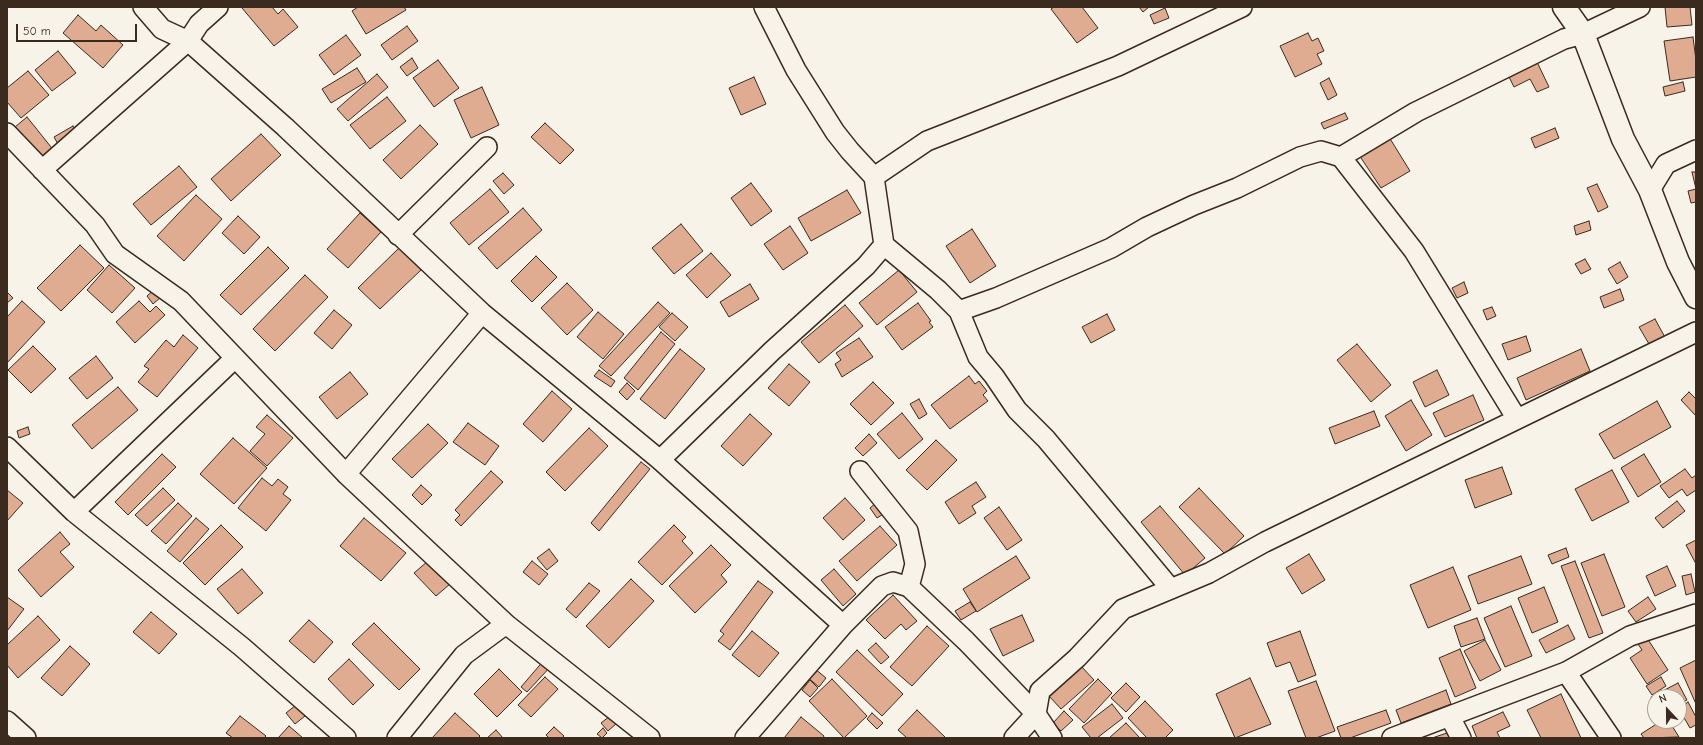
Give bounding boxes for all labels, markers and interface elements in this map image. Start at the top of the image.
scale bar [18,16,139,42]
text: 50 m [23,24,51,38]
north arrow [1647,689,1687,729]
text: N [1657,691,1668,706]

